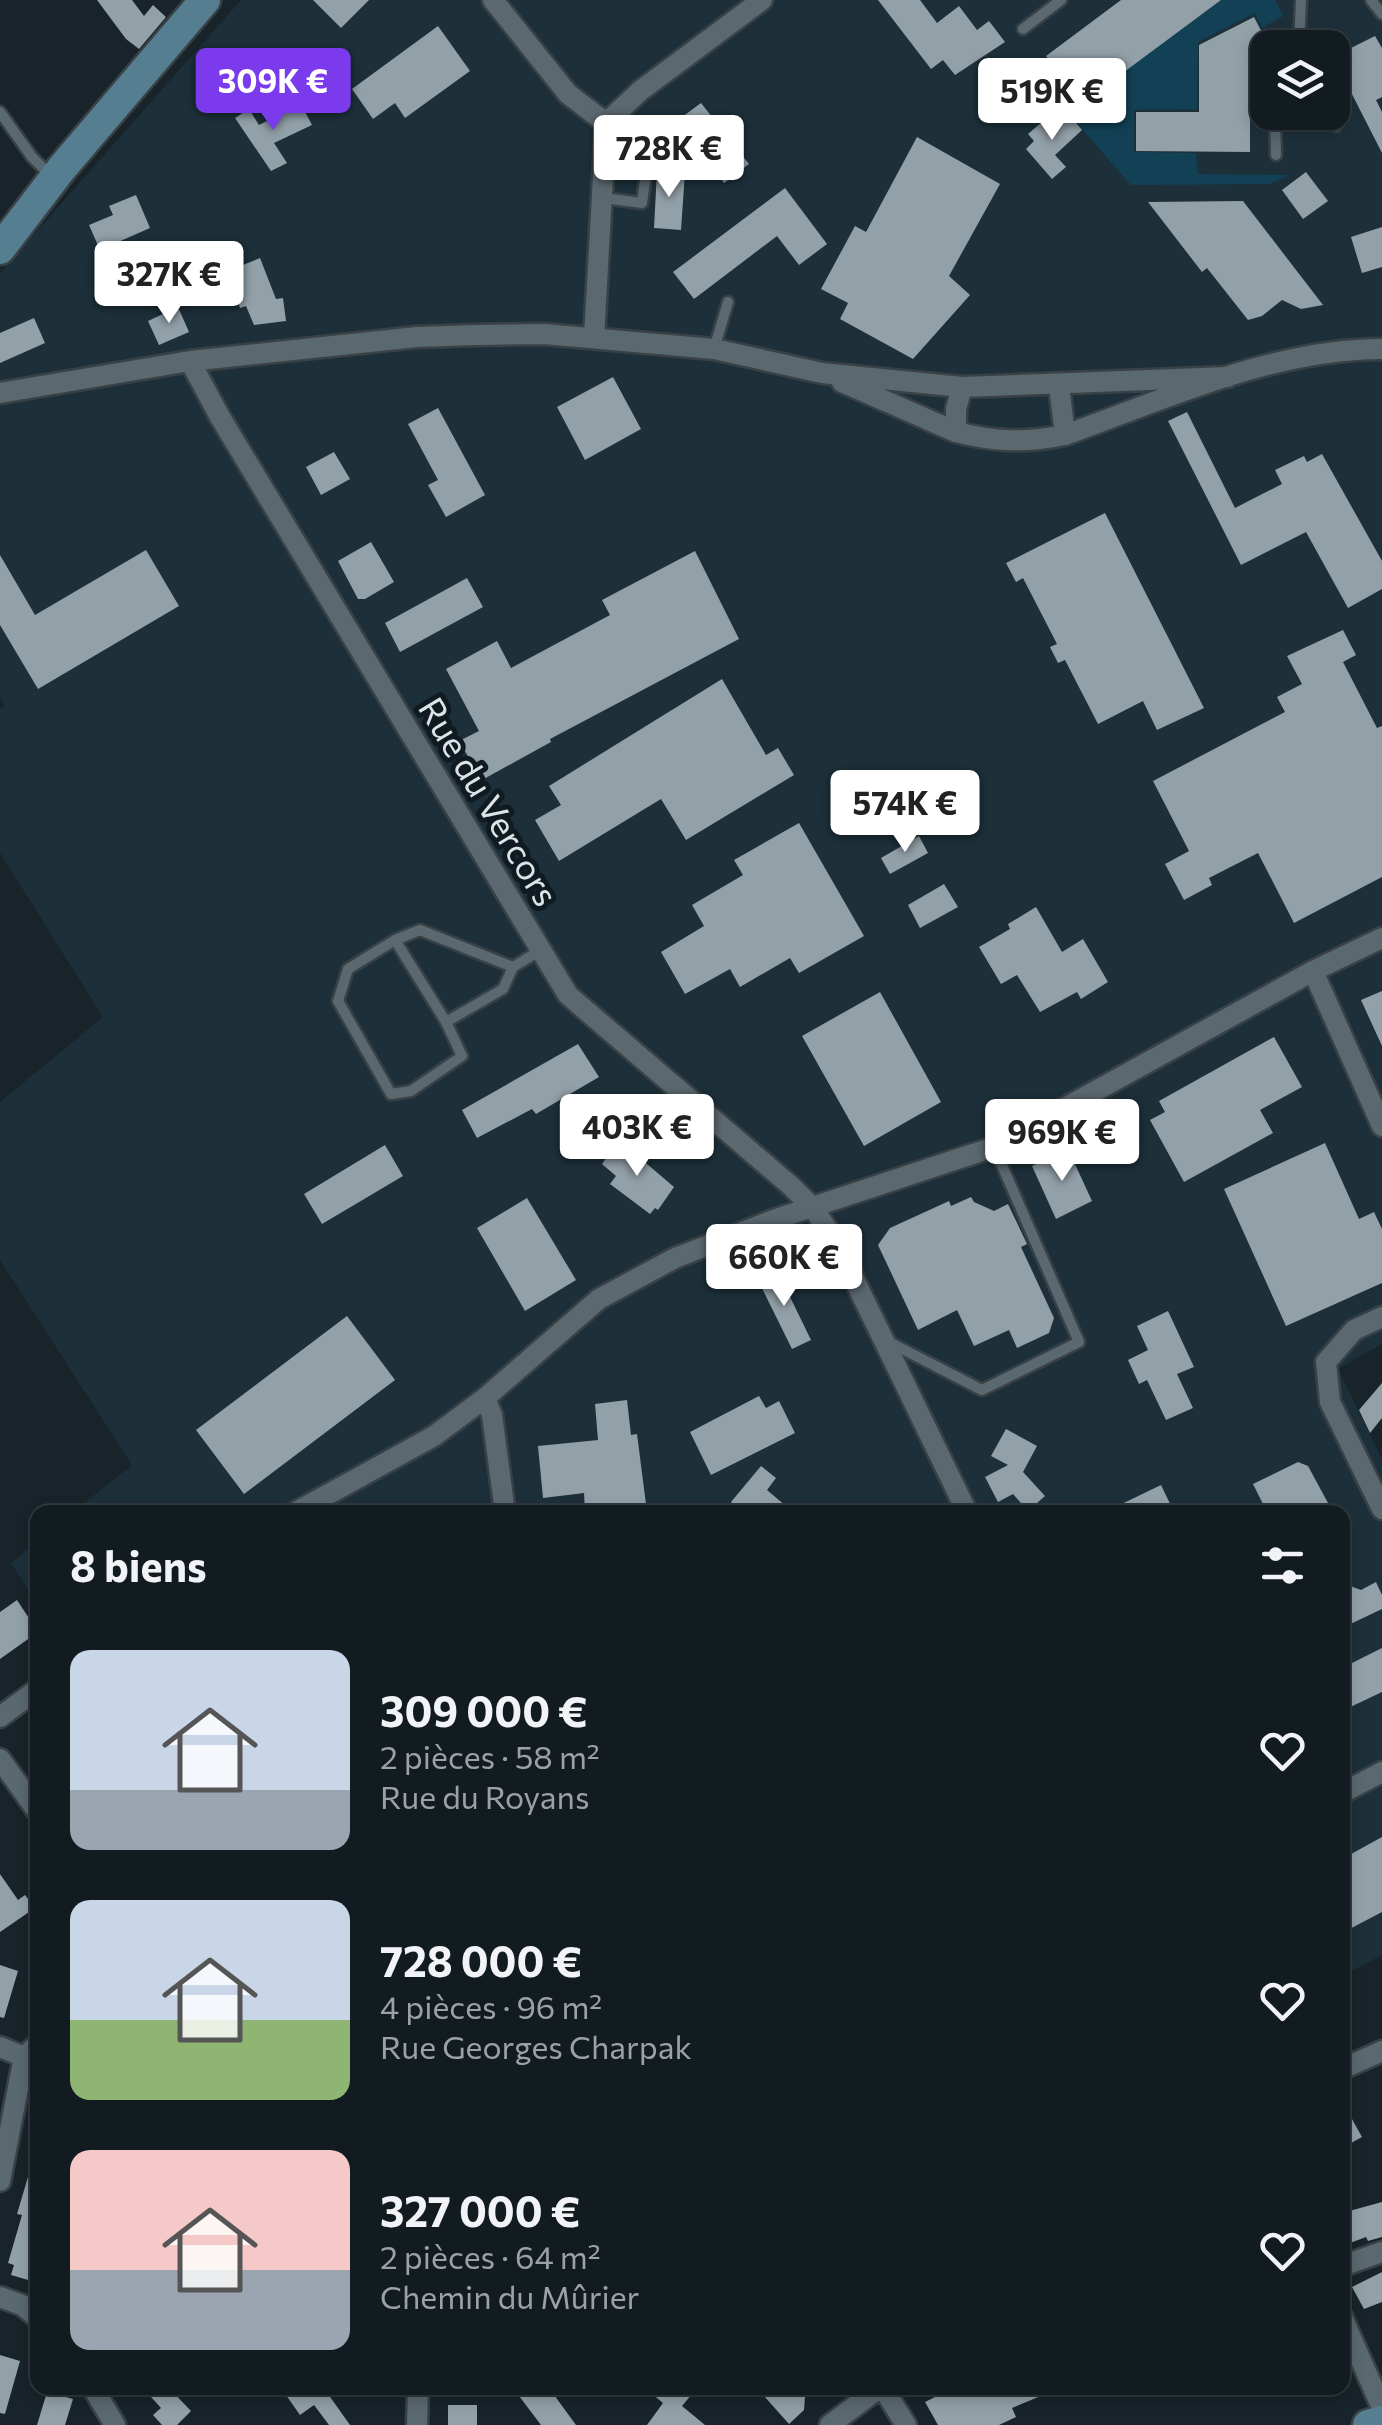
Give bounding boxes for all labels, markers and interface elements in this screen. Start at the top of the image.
map controls [1250,30,1350,130]
button: layers [1250,30,1350,130]
pin: 309K € [192,48,354,133]
pin: 519K € [971,58,1133,143]
text: 309K € [218,60,328,100]
text: 519K € [1000,70,1104,110]
pin: 728K € [588,115,750,200]
text: 728K € [616,127,722,167]
pin: 327K € [88,241,250,326]
text: 327K € [116,253,222,293]
street label: Rue du Vercors [411,689,569,913]
pin: 574K € [824,770,986,855]
text: 574K € [853,782,957,822]
pin: 403K € [556,1094,718,1179]
pin: 969K € [981,1099,1143,1184]
text: 403K € [582,1106,692,1146]
text: 969K € [1007,1111,1117,1151]
pin: 660K € [703,1224,865,1309]
text: 660K € [728,1236,840,1276]
icon: filters [1255,1538,1310,1593]
text: 8 biens [70,1539,207,1591]
text: 309 000 € [380,1684,588,1736]
icon: home [150,1690,270,1810]
icon: heart [1255,1723,1310,1778]
text: 2 pièces · 58 m² [380,1736,600,1776]
text: Rue du Royans [380,1776,589,1816]
text: 728 000 € [380,1934,582,1986]
icon: home [150,1940,270,2060]
icon: heart [1255,1973,1310,2028]
text: 4 pièces · 96 m² [380,1986,602,2026]
text: Rue Georges Charpak [380,2026,692,2066]
text: 327 000 € [380,2184,580,2236]
icon: home [150,2190,270,2310]
icon: heart [1255,2223,1310,2278]
text: 2 pièces · 64 m² [380,2236,601,2276]
text: Chemin du Mûrier [380,2276,639,2316]

